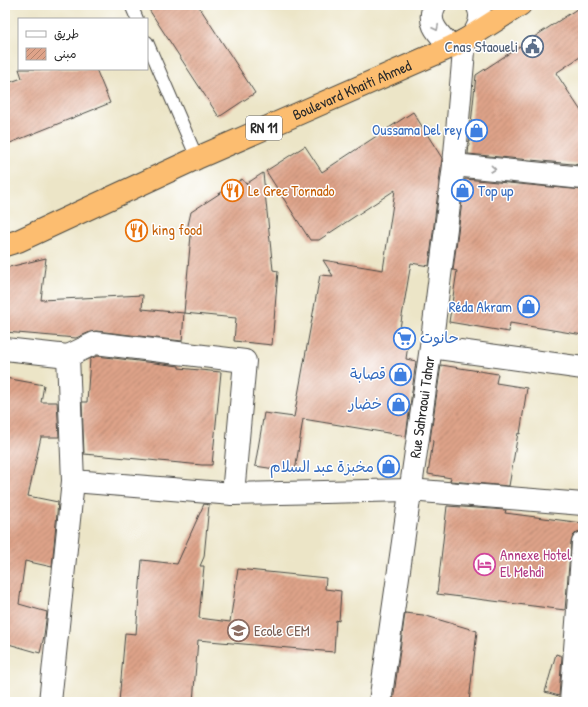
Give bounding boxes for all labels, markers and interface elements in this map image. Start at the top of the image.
legend [18,18,148,70]
one-way arrow [431,24,439,31]
text: طريق [54,25,79,42]
public building icon: Cnas Staoueli [520,34,546,60]
place label: Cnas Staoueli [445,36,518,57]
text: مبنى [54,45,77,62]
street label: Boulevard Khaiti Ahmed [289,55,415,125]
road number: RN 11 [246,116,282,140]
shop icon: Oussama Del rey [464,117,490,143]
place label: Oussama Del rey [372,119,462,140]
one-way arrow [489,164,496,173]
restaurant icon: Le Grec Tornado [219,178,245,204]
shop icon: Top up [449,178,475,204]
place label: Le Grec Tornado [248,180,335,201]
place label: Top up [478,180,514,201]
restaurant icon: king food [124,217,150,243]
place label: king food [152,219,202,240]
shop icon: Réda Akram [515,294,541,320]
place label: Réda Akram [449,296,512,317]
supermarket icon: حانوت [392,325,418,351]
place label: حانوت [420,327,458,348]
street label: Rue Sahraoui Tahar [404,354,440,459]
shop icon: قصابة [388,361,414,387]
place label: قصابة [350,363,386,384]
shop icon: خضار [385,391,411,417]
place label: خضار [348,393,382,414]
shop icon: مخبزة عبد السلام [376,454,402,480]
place label: مخبزة عبد السلام [270,456,374,478]
place label: Annexe Hotel El Mehdi [500,544,571,582]
hotel icon: Annexe Hotel El Mehdi [471,551,497,577]
school or university icon: Ecole CEM [225,618,251,644]
place label: Ecole CEM [254,620,310,641]

